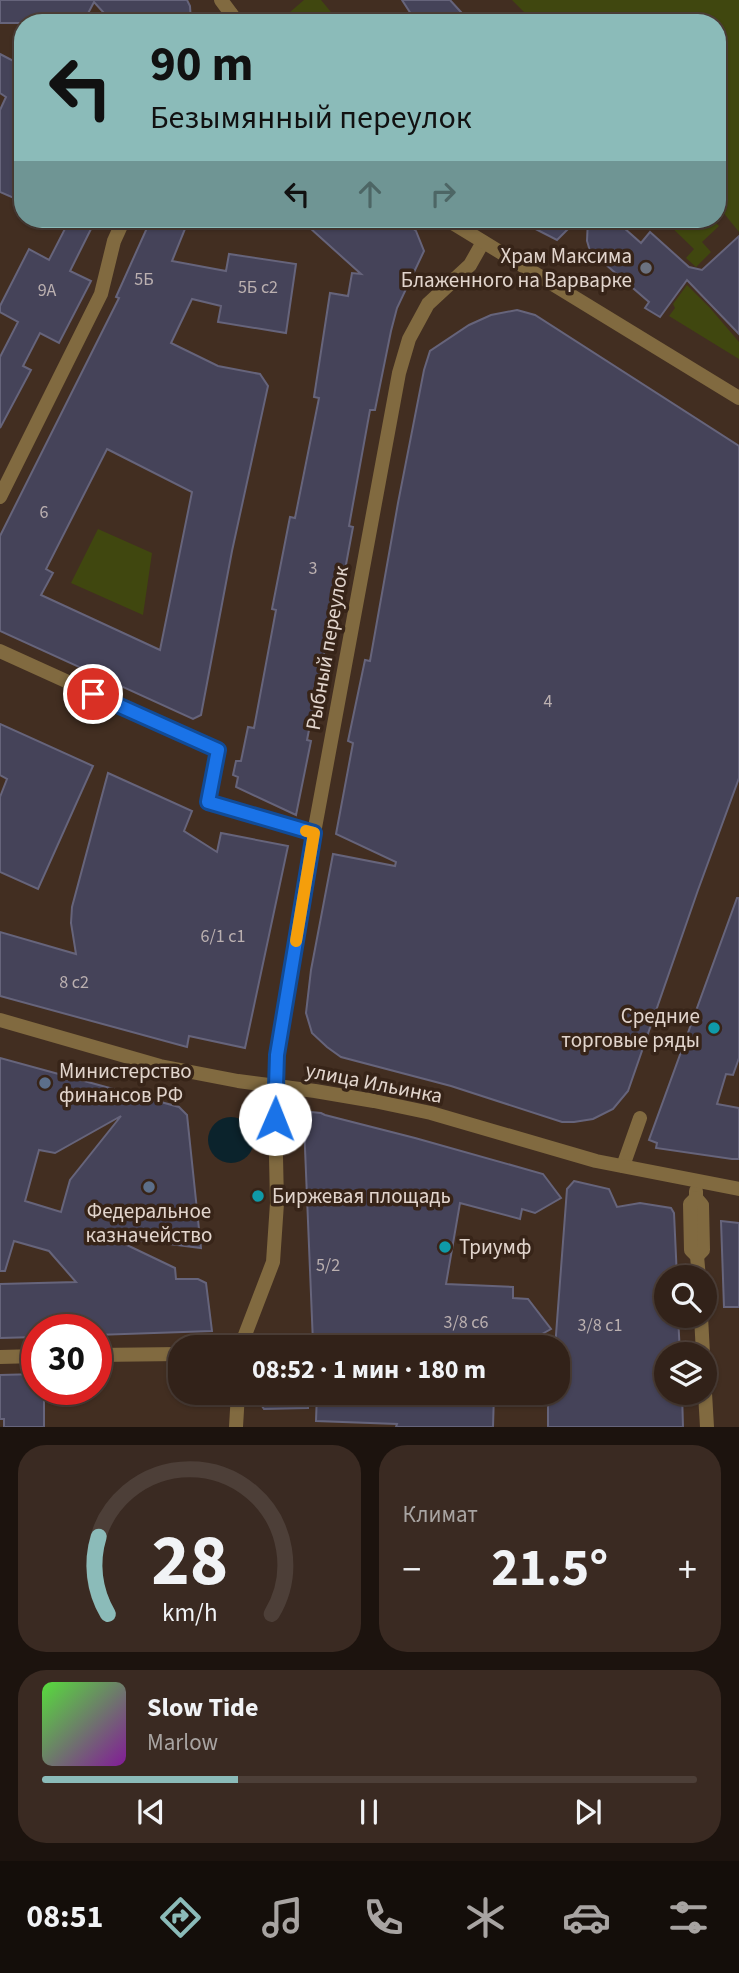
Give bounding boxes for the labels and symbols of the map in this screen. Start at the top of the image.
place label: Храм Максима Блаженного на Варварке [401,241,632,295]
marker: Храм Максима Блаженного на Варварке [638,260,654,276]
house number: 5Б [134,267,154,292]
house number: 5Б с2 [238,275,278,300]
house number: 9А [38,278,57,303]
house number: 6 [40,500,49,525]
house number: 3 [309,556,318,581]
street label: Рыбный переулок [298,563,356,732]
pin [63,664,123,724]
house number: 4 [544,689,553,714]
house number: 6/1 с1 [201,924,245,949]
house number: 8 с2 [59,970,89,995]
place label: Средние торговые ряды [561,1001,700,1055]
marker: Средние торговые ряды [706,1020,722,1036]
street label: улица Ильинка [303,1055,445,1111]
place label: Министерство финансов РФ [59,1056,192,1110]
marker: Министерство финансов РФ [37,1075,53,1091]
position arrow [238,1082,312,1156]
marker: Федеральное казначейство [141,1179,157,1195]
place label: Биржевая площадь [272,1181,451,1211]
marker: Биржевая площадь [250,1188,266,1204]
place label: Федеральное казначейство [86,1196,212,1250]
place label: Триумф [459,1232,531,1262]
marker: Триумф [437,1239,453,1255]
house number: 5/2 [316,1253,340,1278]
house number: 3/8 с6 [444,1310,489,1335]
house number: 3/8 с1 [578,1313,622,1338]
speed limit sign: 30 [21,1314,112,1405]

